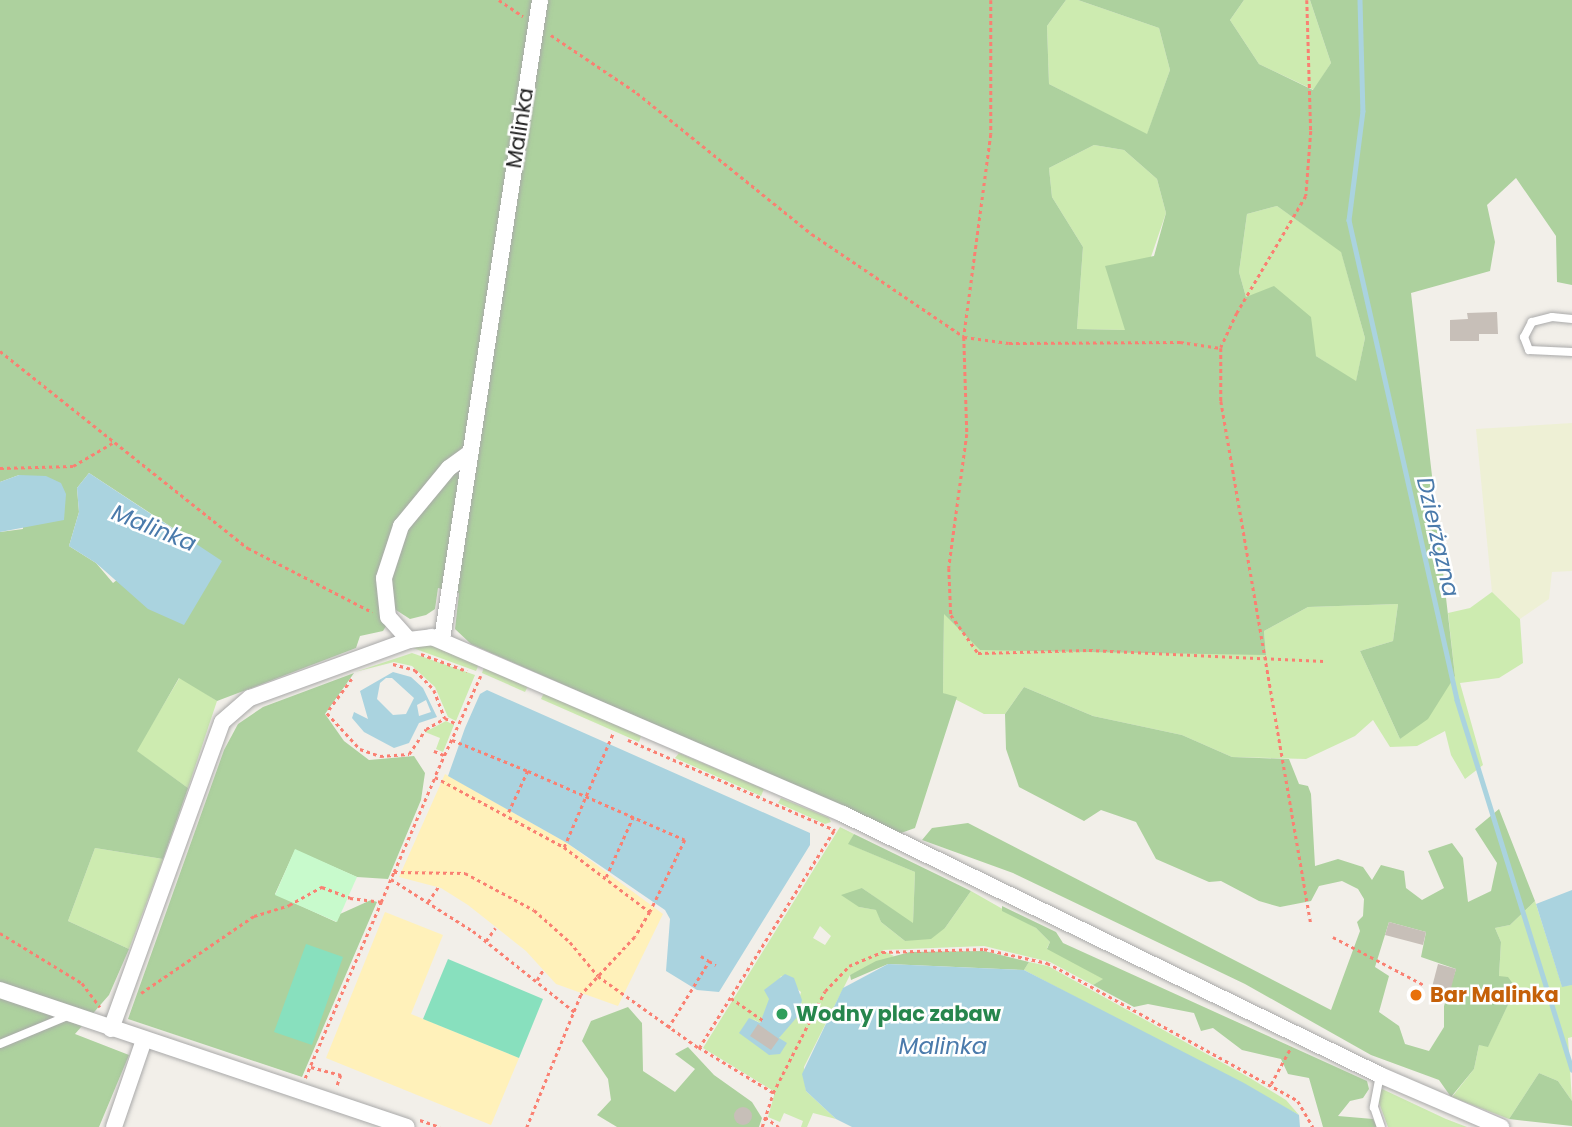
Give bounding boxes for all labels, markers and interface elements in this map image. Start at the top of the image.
street label: Malinka [501,86,539,170]
water label: Dzierżązna [1411,474,1465,600]
water label: Malinka [108,499,200,557]
place label: Bar Malinka [1430,982,1559,1008]
marker: Bar Malinka [1408,987,1424,1003]
place label: Wodny plac zabaw [796,1001,1001,1027]
marker: Wodny plac zabaw [774,1006,790,1022]
water label: Malinka [899,1032,987,1060]

